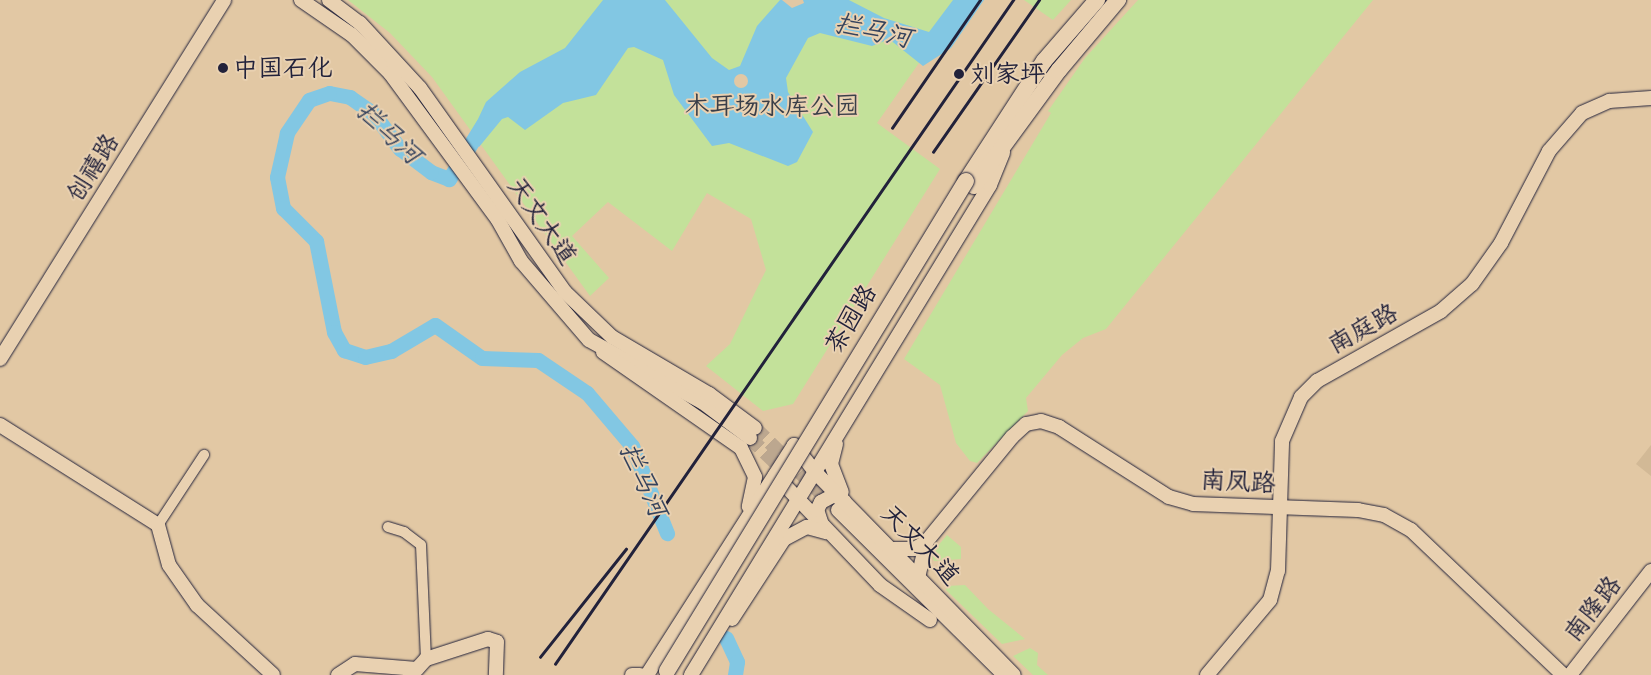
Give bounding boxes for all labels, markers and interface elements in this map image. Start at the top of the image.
water label: 拦马河 [832,8,914,54]
place label: 中国石化 [233,53,333,83]
place label: 刘家坪 [970,59,1045,89]
marker: 中国石化 [217,62,229,74]
marker: 刘家坪 [952,67,966,81]
park label: 木耳场水库公园 [685,91,859,121]
water label: 拦马河 [350,95,428,171]
street label: 创禧路 [60,128,126,208]
street label: 天文大道 [501,171,583,271]
street label: 茶园路 [819,279,883,359]
street label: 南庭路 [1323,298,1403,360]
water label: 拦马河 [612,438,674,522]
street label: 南凤路 [1200,465,1276,499]
street label: 天文大道 [874,499,966,591]
street label: 南隆路 [1558,570,1628,648]

